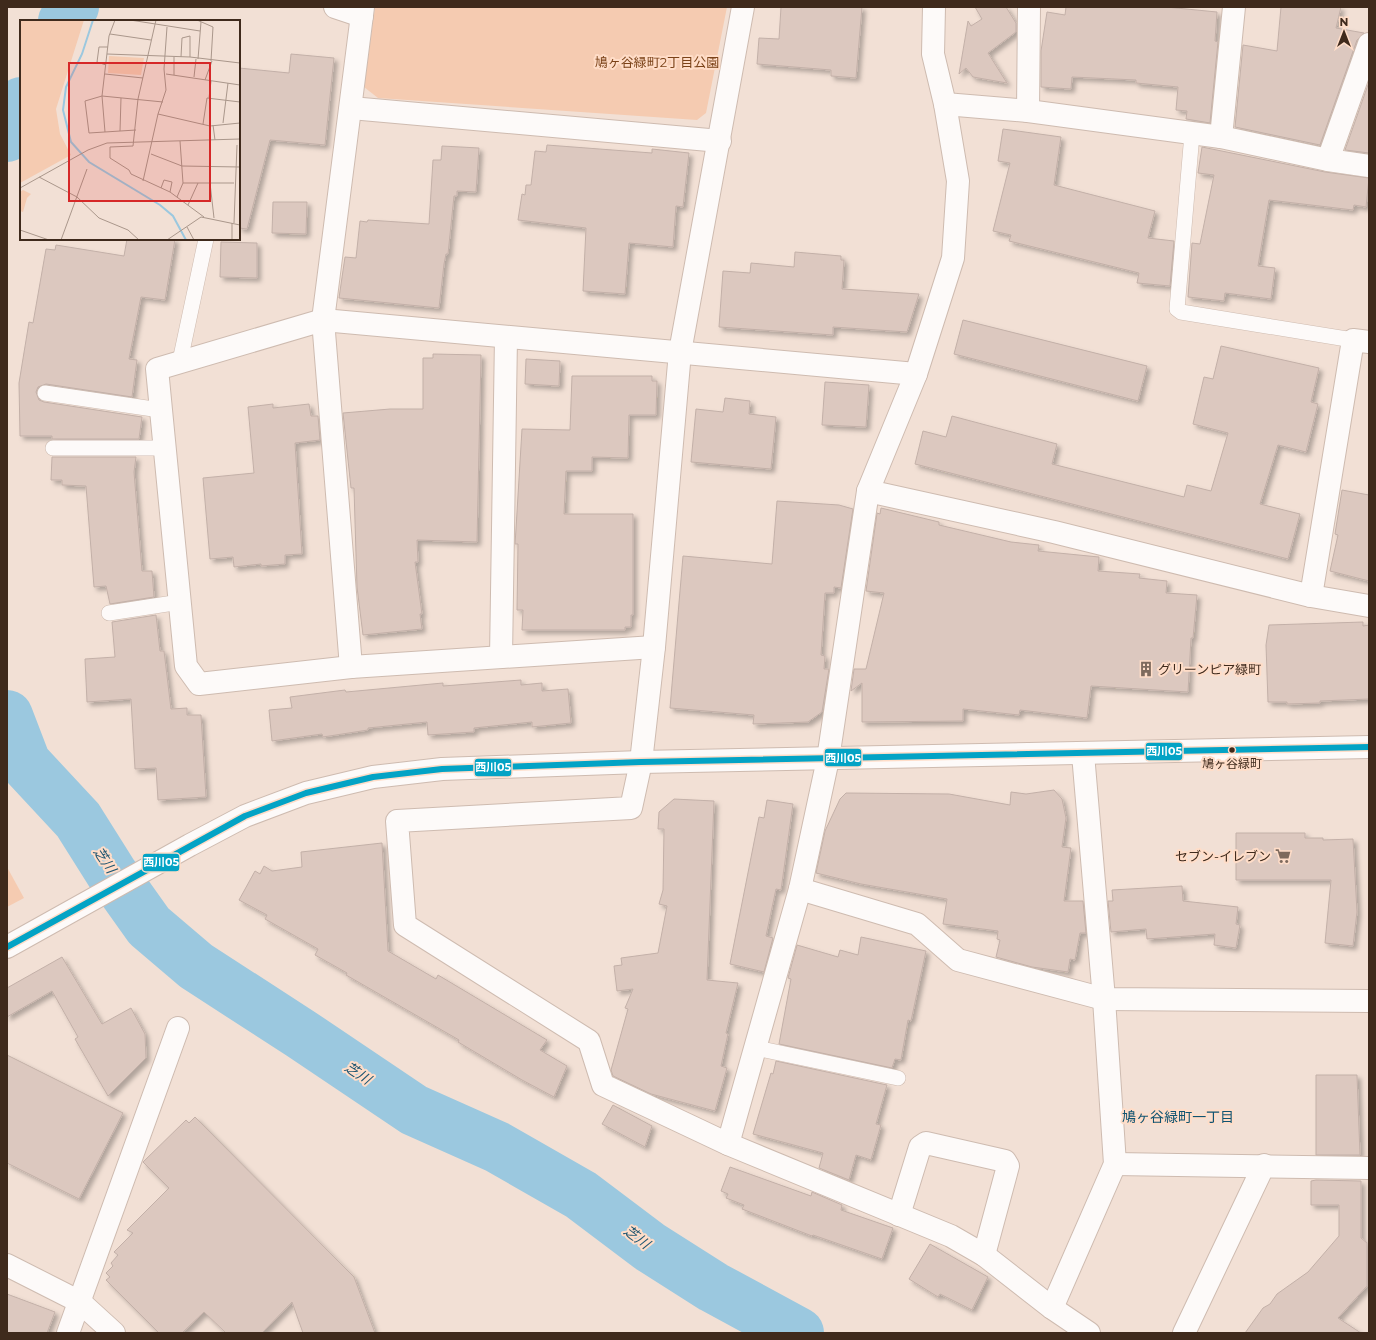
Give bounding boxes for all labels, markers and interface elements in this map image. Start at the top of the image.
north arrow [1324,12,1364,52]
text: N [1340,15,1348,29]
inset map [20,20,240,240]
park label: 鳩ヶ谷緑町2丁目公園 [595,54,719,70]
building icon: グリーンピア緑町 [1137,660,1155,678]
place label: グリーンピア緑町 [1158,661,1261,677]
line badge: 西川05 [1145,742,1183,761]
text: 西川05 [1146,744,1182,758]
marker: 鳩ヶ谷緑町 [1227,745,1237,755]
line badge: 西川05 [824,748,862,767]
text: 西川05 [825,751,861,765]
place label: 鳩ヶ谷緑町 [1202,756,1262,771]
line badge: 西川05 [474,758,512,777]
text: 西川05 [475,760,511,774]
water label: 芝川 [90,843,121,878]
supermarket icon: セブン-イレブン [1274,847,1292,865]
place label: セブン-イレブン [1175,848,1271,864]
line badge: 西川05 [142,853,180,872]
text: 西川05 [143,855,179,869]
water label: 芝川 [341,1058,376,1089]
district label: 鳩ヶ谷緑町一丁目 [1122,1108,1234,1126]
water label: 芝川 [620,1221,655,1254]

